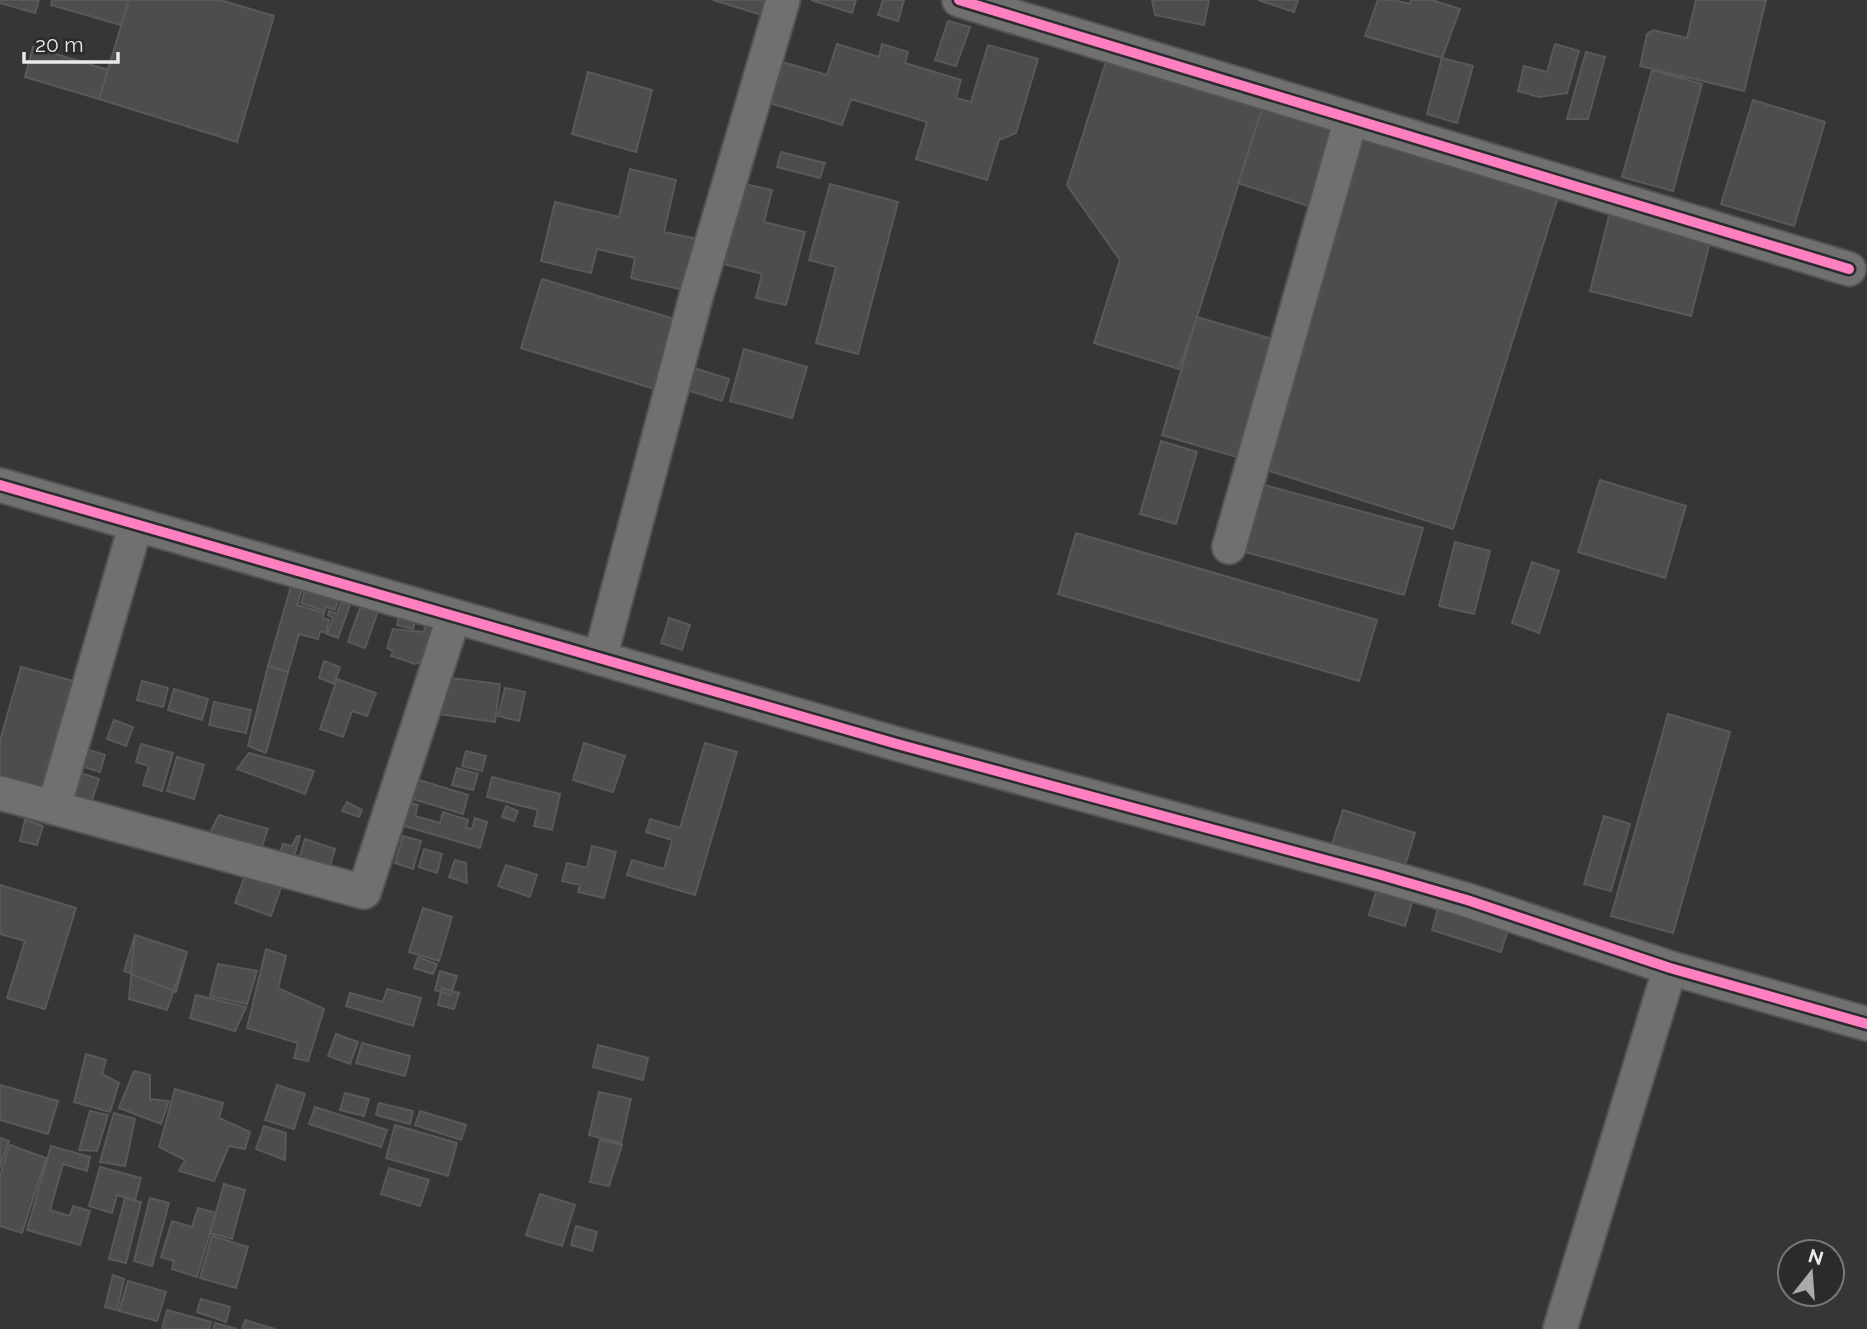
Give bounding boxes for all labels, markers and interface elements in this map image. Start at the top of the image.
scale bar [24,21,119,65]
text: 20 m [35,32,83,57]
north arrow [1776,1238,1846,1308]
text: N [1806,1244,1826,1269]

